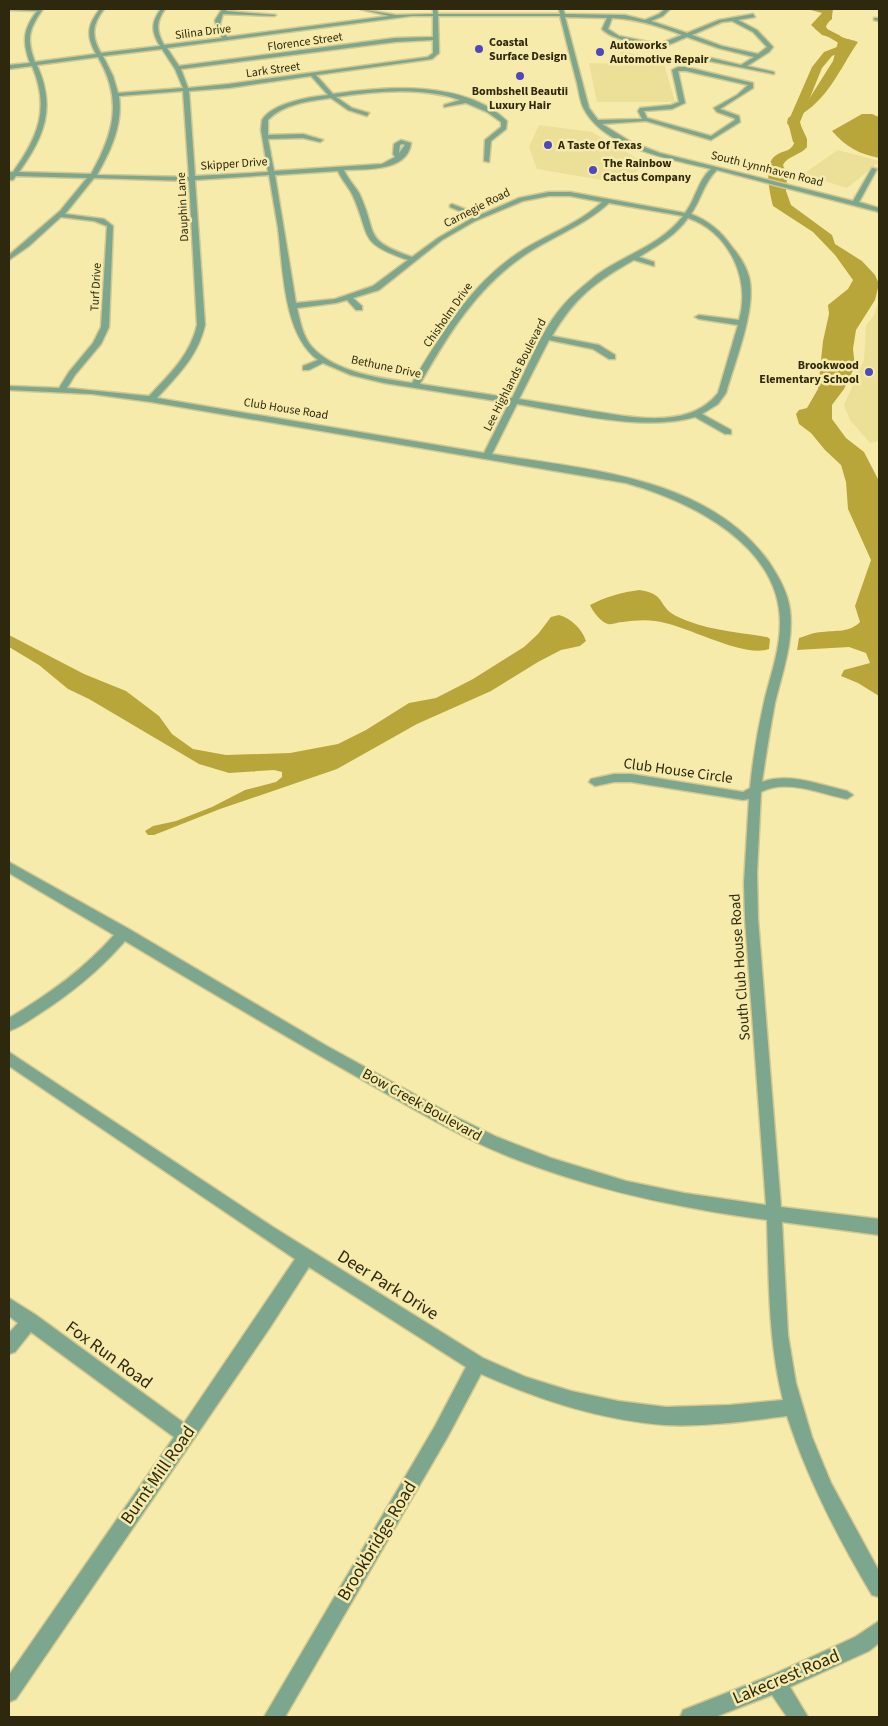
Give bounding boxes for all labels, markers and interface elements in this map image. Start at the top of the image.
street label: Silina Drive [174,20,232,44]
street label: Florence Street [266,28,344,56]
place label: Coastal Surface Design [489,34,567,65]
place label: Autoworks Automotive Repair [609,37,709,68]
marker: Coastal Surface Design [473,43,485,55]
marker: Autoworks Automotive Repair [594,46,606,58]
street label: Lark Street [245,58,301,82]
marker: Bombshell Beautii Luxury Hair [514,70,526,82]
place label: Bombshell Beautii Luxury Hair [472,83,568,114]
place label: A Taste Of Texas [557,137,642,154]
marker: A Taste Of Texas [542,139,554,151]
street label: South Lynnhaven Road [709,147,825,191]
street label: Skipper Drive [200,153,268,175]
place label: The Rainbow Cactus Company [603,155,692,186]
marker: The Rainbow Cactus Company [587,164,599,176]
street label: Dauphin Lane [173,172,193,242]
street label: Carnegie Road [441,184,513,232]
street label: Turf Drive [86,262,106,312]
street label: Chisholm Drive [419,279,477,351]
street label: Lee Highlands Boulevard [479,316,551,434]
street label: Bethune Drive [350,351,422,383]
place label: Brookwood Elementary School [759,357,860,388]
marker: Brookwood Elementary School [863,366,875,378]
street label: Club House Road [242,394,330,424]
street label: Club House Circle [622,753,734,789]
street label: South Club House Road [724,893,756,1041]
street label: Bow Creek Boulevard [358,1063,486,1147]
street label: Deer Park Drive [333,1244,443,1326]
street label: Fox Run Road [60,1315,158,1395]
street label: Burnt Mill Road [115,1421,201,1529]
street label: Brookbridge Road [331,1476,423,1606]
street label: Lakecrest Road [729,1643,843,1711]

